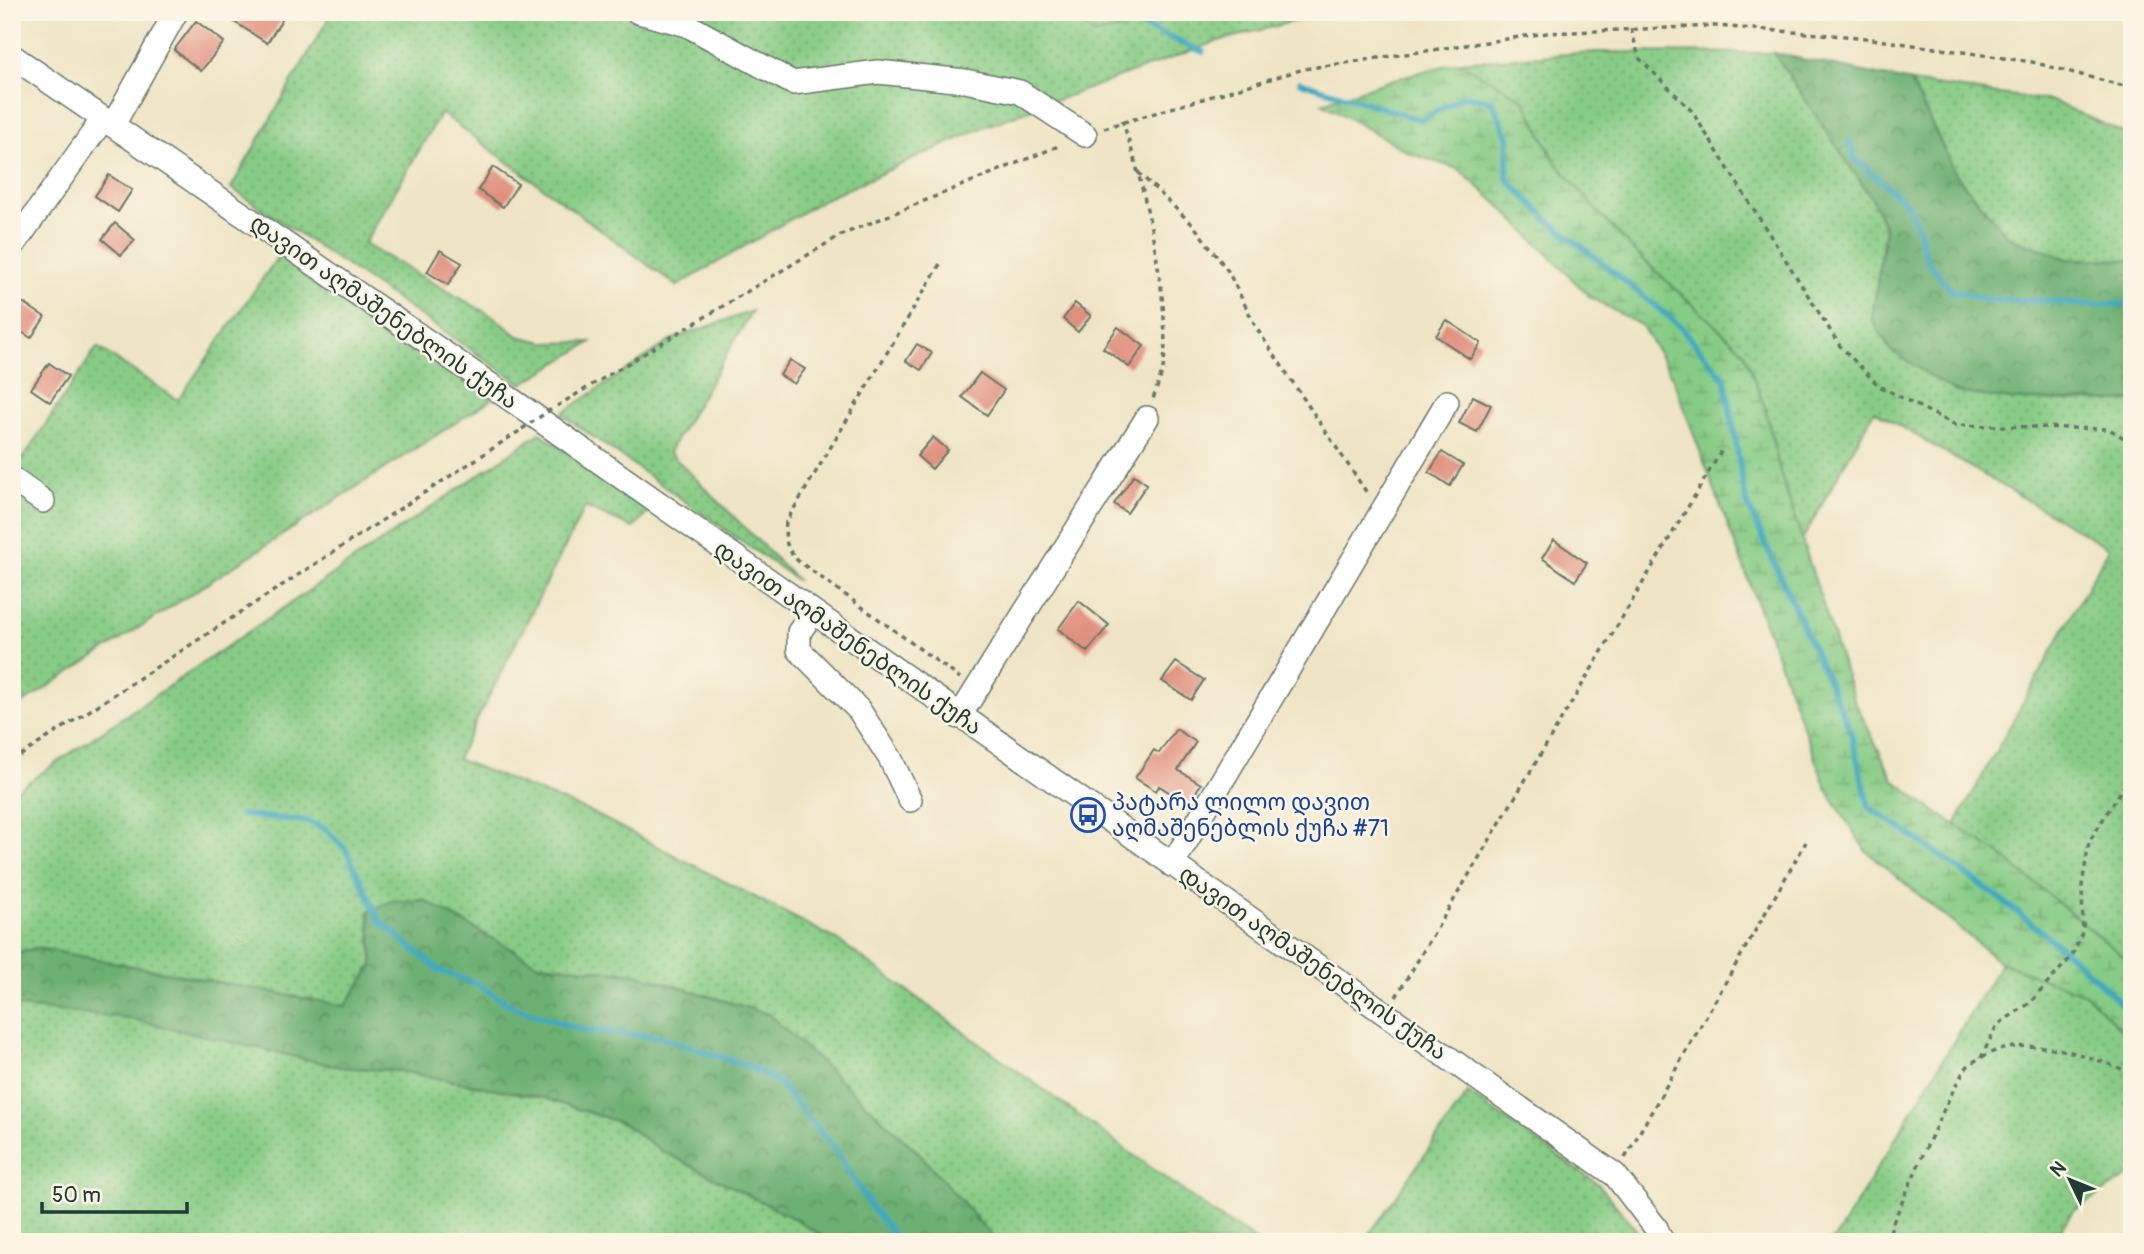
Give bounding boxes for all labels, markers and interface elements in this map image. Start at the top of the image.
street label: დავით აღმაშენებლის ქუჩა [244,208,524,416]
street label: დავით აღმაშენებლის ქუჩა [708,534,988,742]
place label: პატარა ლილო დავით აღმაშენებლის ქუჩა #71 [1112,788,1389,843]
bus stop icon: პატარა ლილო დავით აღმაშენებლის ქუჩა #71 [1069,796,1107,834]
street label: დავით აღმაშენებლის ქუჩა [1173,859,1453,1067]
north arrow [2036,1146,2106,1216]
text: N [2045,1156,2072,1182]
scale bar [42,1170,187,1214]
text: 50 m [52,1182,101,1209]

